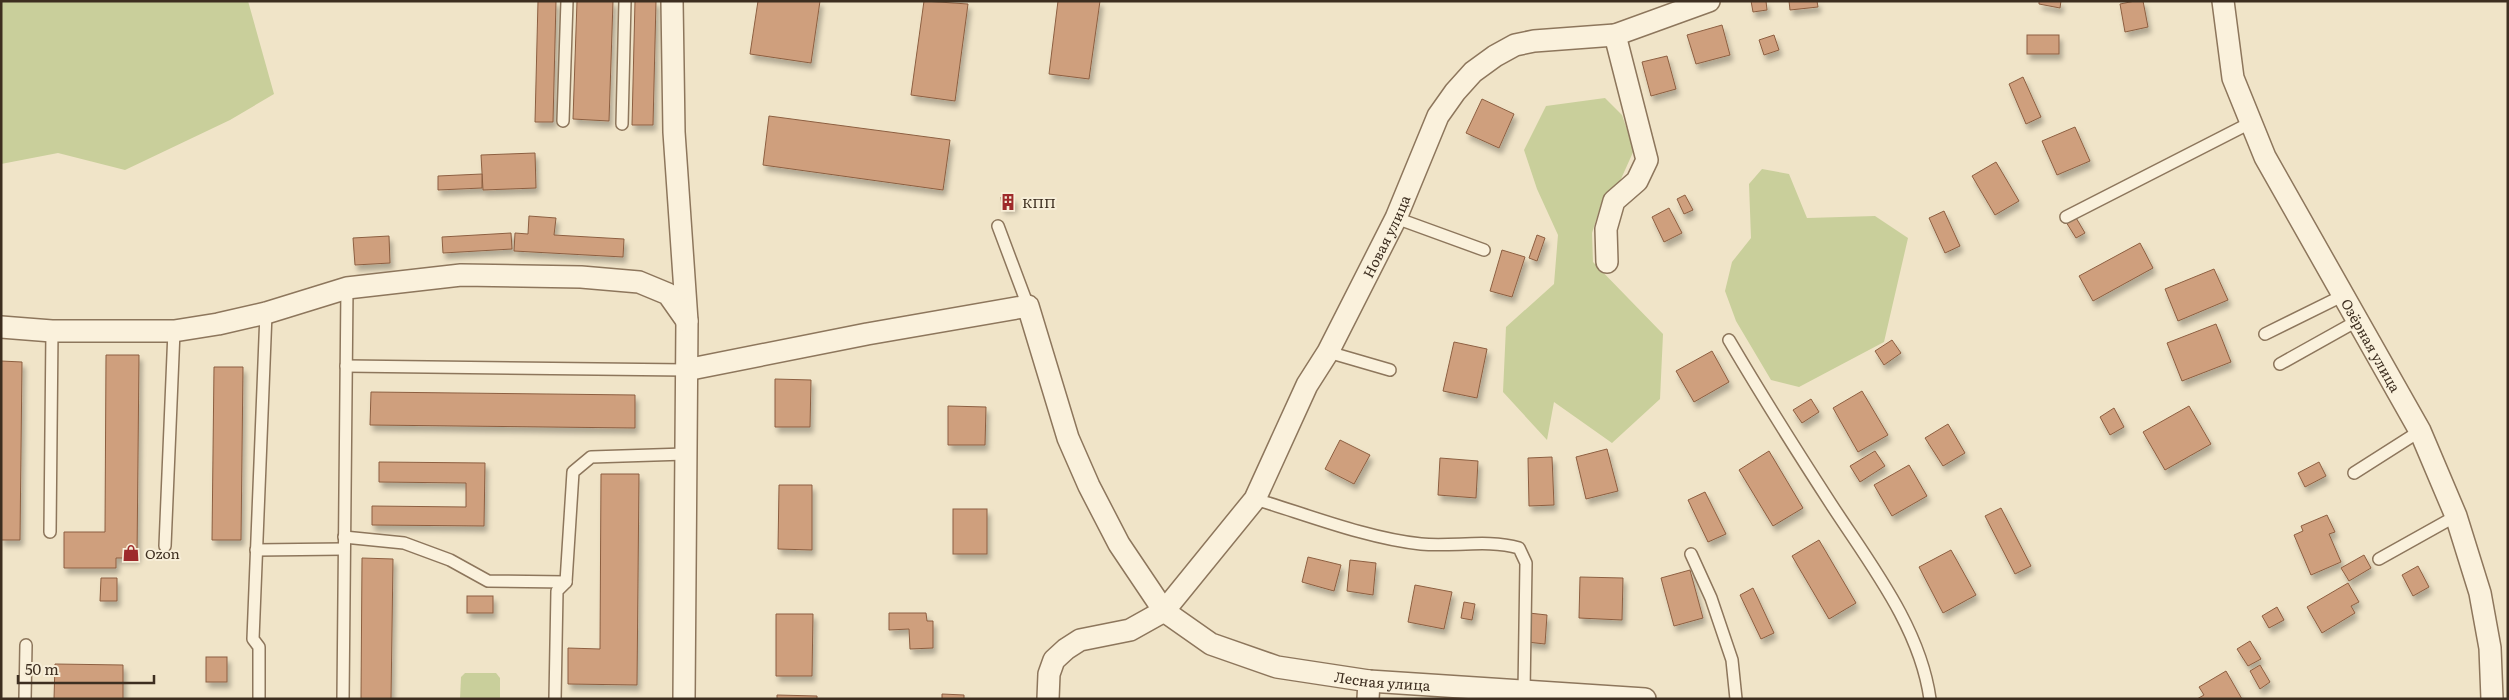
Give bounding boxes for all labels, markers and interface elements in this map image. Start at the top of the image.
building icon: КПП [998,192,1018,212]
place label: КПП [1022,192,1056,212]
street label: Новая улица [1357,192,1415,281]
street label: Озёрная улица [2337,295,2406,396]
shop icon: Ozon [121,543,141,563]
place label: Ozon [145,543,180,563]
scale bar [18,652,154,684]
text: 50 m [25,657,59,680]
street label: Лесная улица [1333,666,1431,695]

